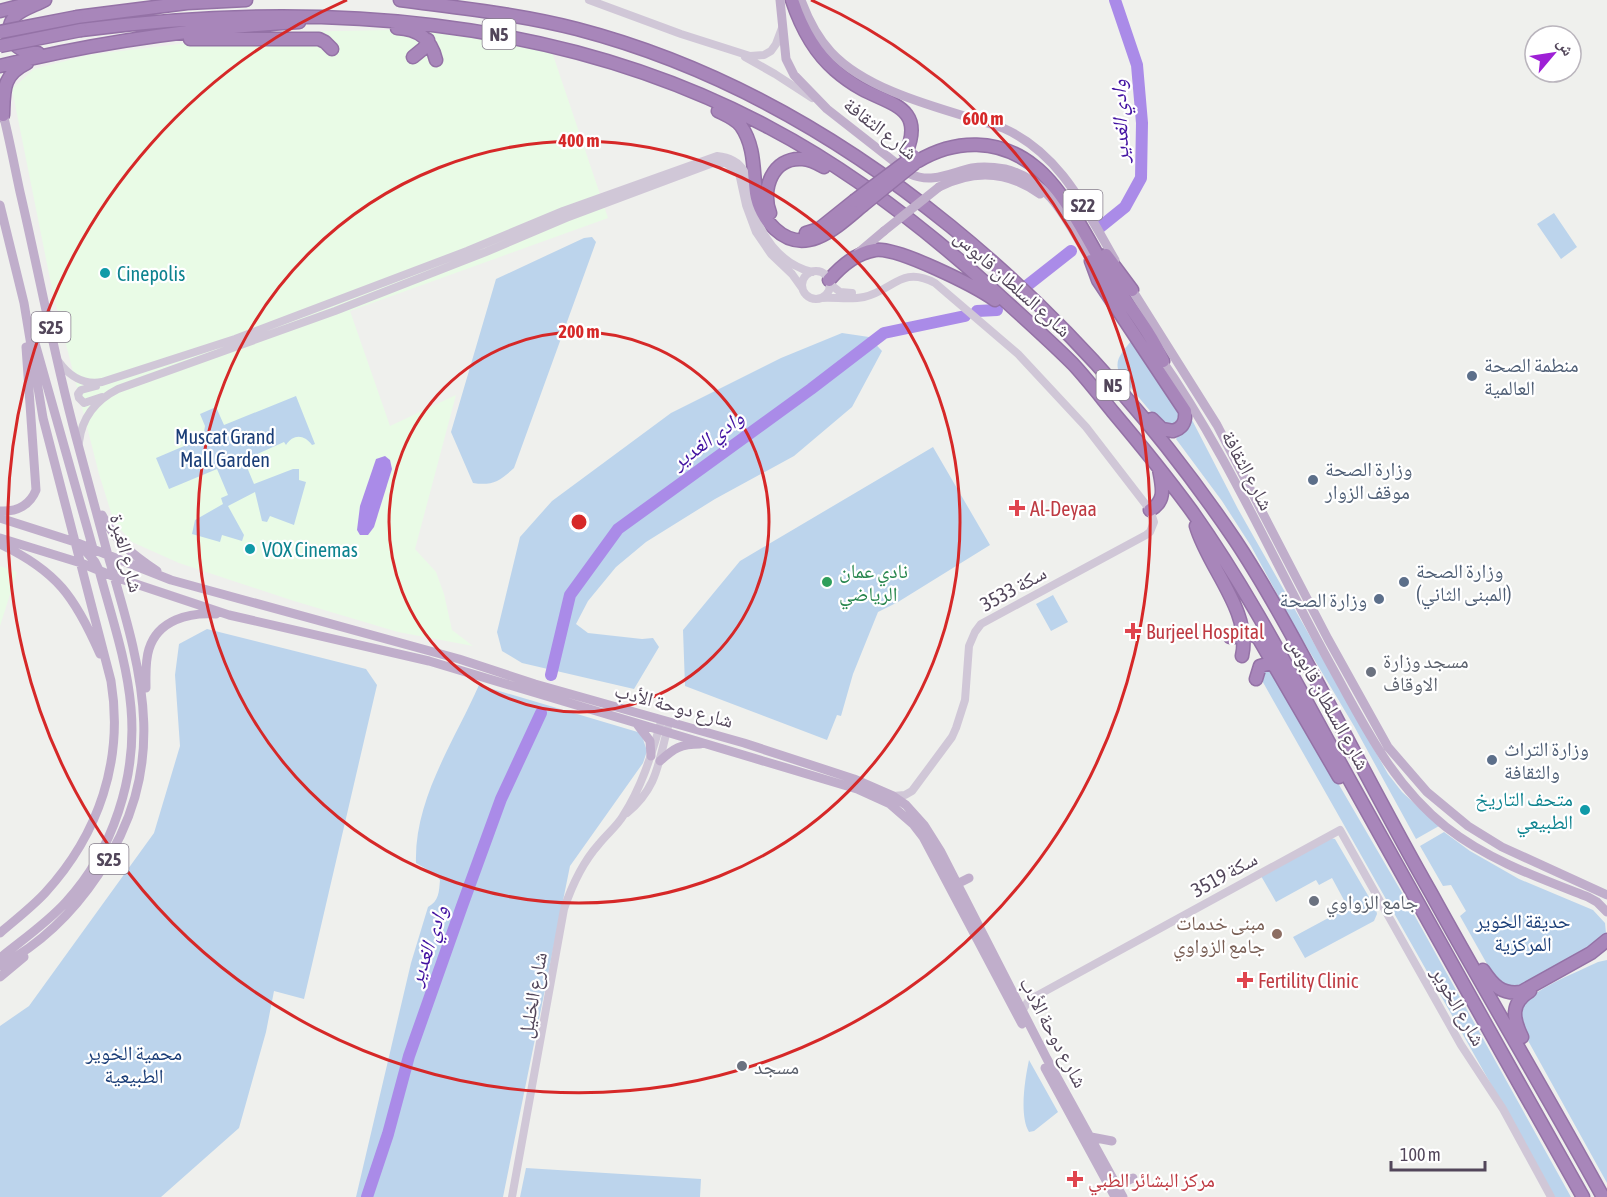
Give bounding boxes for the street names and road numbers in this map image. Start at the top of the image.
road number: N5 [482,19,516,49]
street label: شارع الثقافة [838,92,922,165]
road number: S22 [1064,190,1102,220]
street label: شارع السلطان قابوس [949,225,1076,343]
road number: S25 [32,312,70,342]
road number: N5 [1096,370,1130,400]
street label: شارع الثقافة [1216,426,1279,515]
street label: شارع الغبرة [104,511,148,595]
street label: سكة 3533 [976,561,1050,615]
street label: شارع السلطان قابوس [1281,632,1375,775]
street label: شارع دوحة الأدب [612,678,736,734]
road number: S25 [90,844,128,874]
street label: سكة 3519 [1187,847,1261,901]
street label: شارع الخليل [513,950,553,1040]
street label: شارع الخوير [1425,962,1491,1051]
street label: شارع دوحة الأدب [1014,973,1093,1092]

